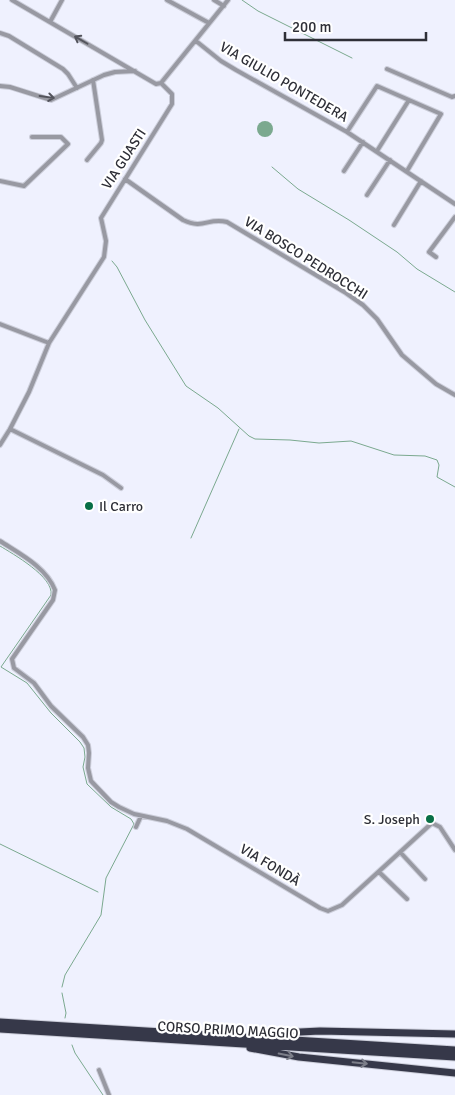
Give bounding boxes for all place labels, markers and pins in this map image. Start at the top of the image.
place label: Il Carro [99,498,143,515]
marker: Il Carro [83,500,95,512]
place label: S. Joseph [364,811,420,828]
marker: S. Joseph [424,813,436,825]

